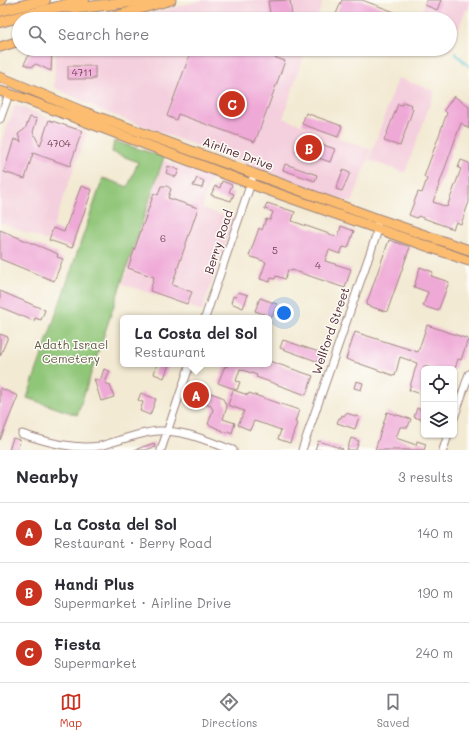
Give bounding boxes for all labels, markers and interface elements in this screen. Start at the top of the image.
search box [12,12,457,56]
icon: search [26,23,48,45]
text: Search here [58,24,149,44]
house number: 4711 [72,65,92,79]
pin: C [219,89,245,119]
street label: Airline Drive [201,133,276,173]
pin: B [296,133,322,163]
house number: 4704 [47,136,71,150]
street label: Berry Road [200,207,236,276]
house number: 6 [160,231,166,245]
house number: 5 [272,243,278,257]
house number: 4 [315,258,321,272]
street label: Wellford Street [308,285,353,377]
your location [274,303,294,323]
popup [120,315,272,367]
text: La Costa del Sol [135,323,257,343]
park label: Adath Israel Cemetery [34,336,108,366]
text: Restaurant [135,343,206,360]
map controls [421,366,457,438]
button: locate [421,366,457,402]
pin: A [183,380,209,410]
button: layers [421,402,457,438]
text: Nearby [16,465,78,487]
text: 3 results [398,468,453,485]
text: La Costa del Sol [54,514,177,534]
text: A [24,524,34,541]
text: 140 m [417,524,453,541]
text: Restaurant · Berry Road [54,534,212,551]
text: Handi Plus [54,574,134,594]
text: B [25,584,33,601]
text: 190 m [417,584,453,601]
text: Supermarket · Airline Drive [54,594,231,611]
text: Fiesta [54,634,101,654]
text: C [24,644,34,661]
text: 240 m [416,644,453,661]
text: Supermarket [54,654,137,671]
tab: Map [60,691,82,730]
tab: Directions [201,691,257,730]
tab: Saved [377,691,409,730]

